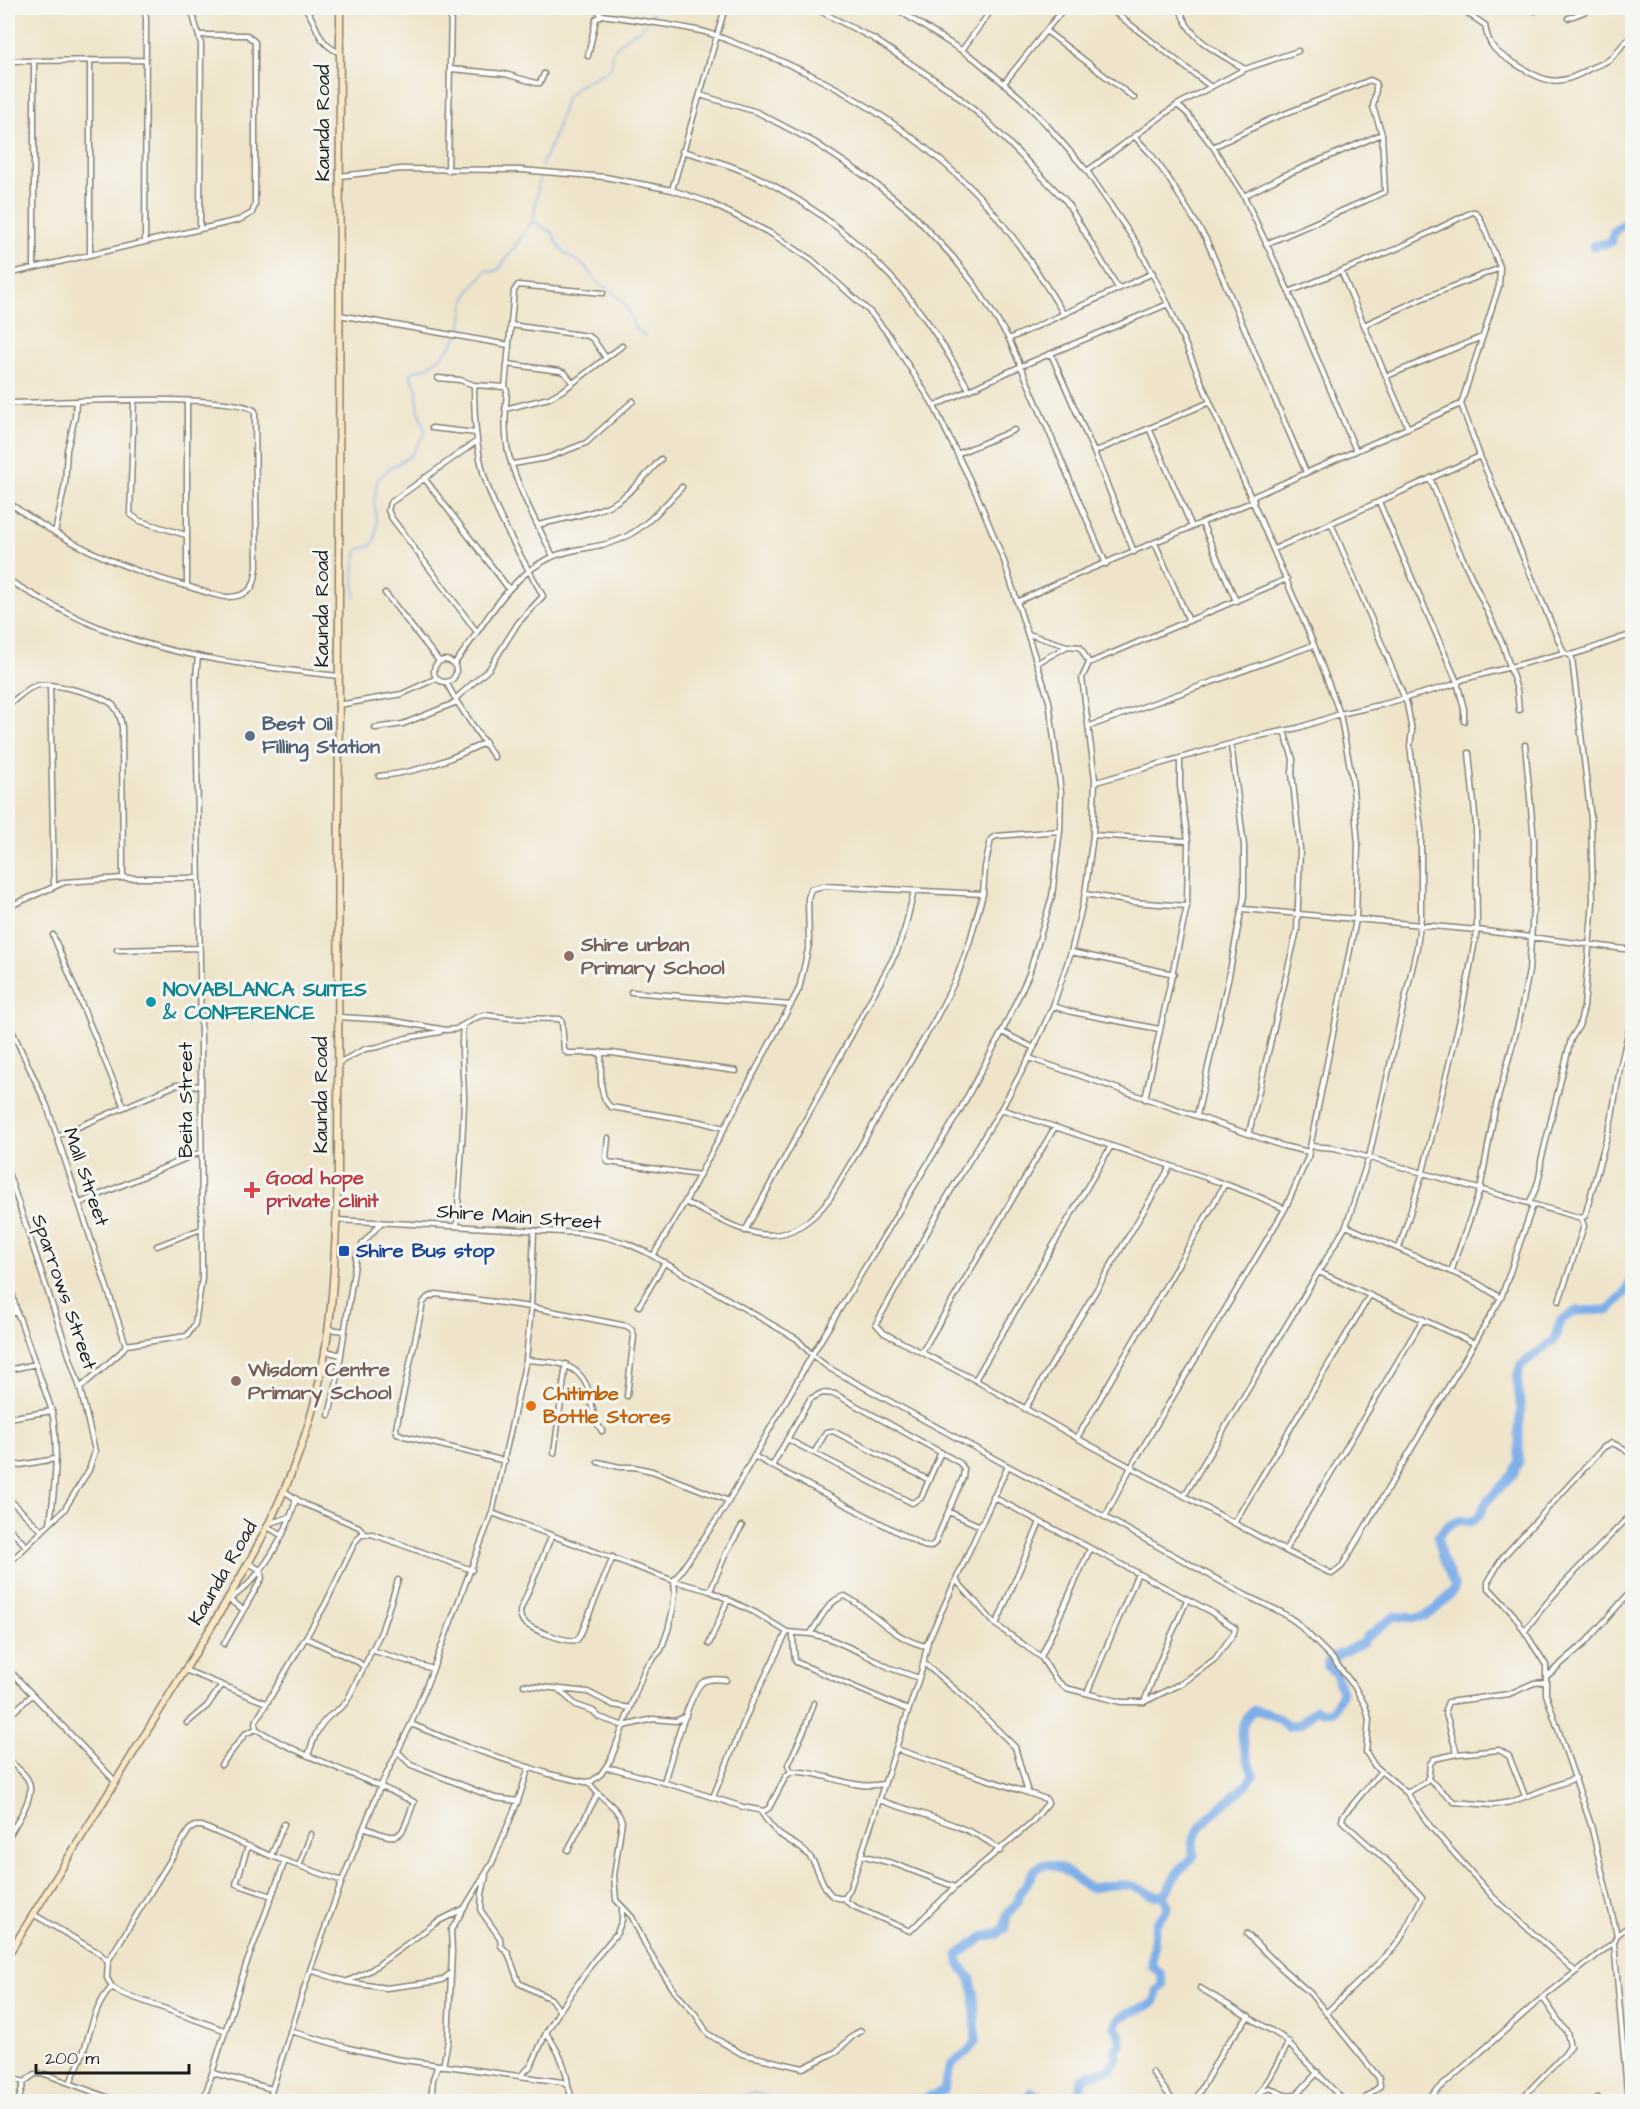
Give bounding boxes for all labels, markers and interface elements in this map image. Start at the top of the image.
street label: Kaunda Road [309,65,337,181]
street label: Kaunda Road [308,551,336,667]
place label: Best Oil Filling Station [262,710,380,762]
marker: Best Oil Filling Station [243,729,257,743]
place label: Shire urban Primary School [580,931,725,983]
marker: Shire urban Primary School [562,949,576,963]
place label: NOVABLANCA SUITES & CONFERENCE [162,976,367,1027]
marker: NOVABLANCA SUITES & CONFERENCE [144,995,158,1009]
street label: Kaunda Road [307,1037,335,1153]
street label: Beita Street [172,1042,200,1158]
street label: Mall Street [56,1124,116,1230]
place label: Good hope private clinit [266,1164,380,1215]
marker: Good hope private clinit [243,1181,261,1199]
street label: Shire Main Street [436,1197,602,1237]
street label: Sparrows Street [24,1210,104,1374]
place label: Shire Bus stop [355,1237,495,1265]
marker: Shire Bus stop [337,1244,351,1258]
place label: Wisdom Centre Primary School [247,1356,392,1408]
marker: Wisdom Centre Primary School [229,1374,243,1388]
place label: Chitimbe Bottle Stores [543,1380,671,1431]
marker: Chitimbe Bottle Stores [524,1399,538,1413]
street label: Kaunda Road [182,1515,264,1631]
scale bar [36,2037,189,2075]
text: 200 m [45,2046,99,2071]

